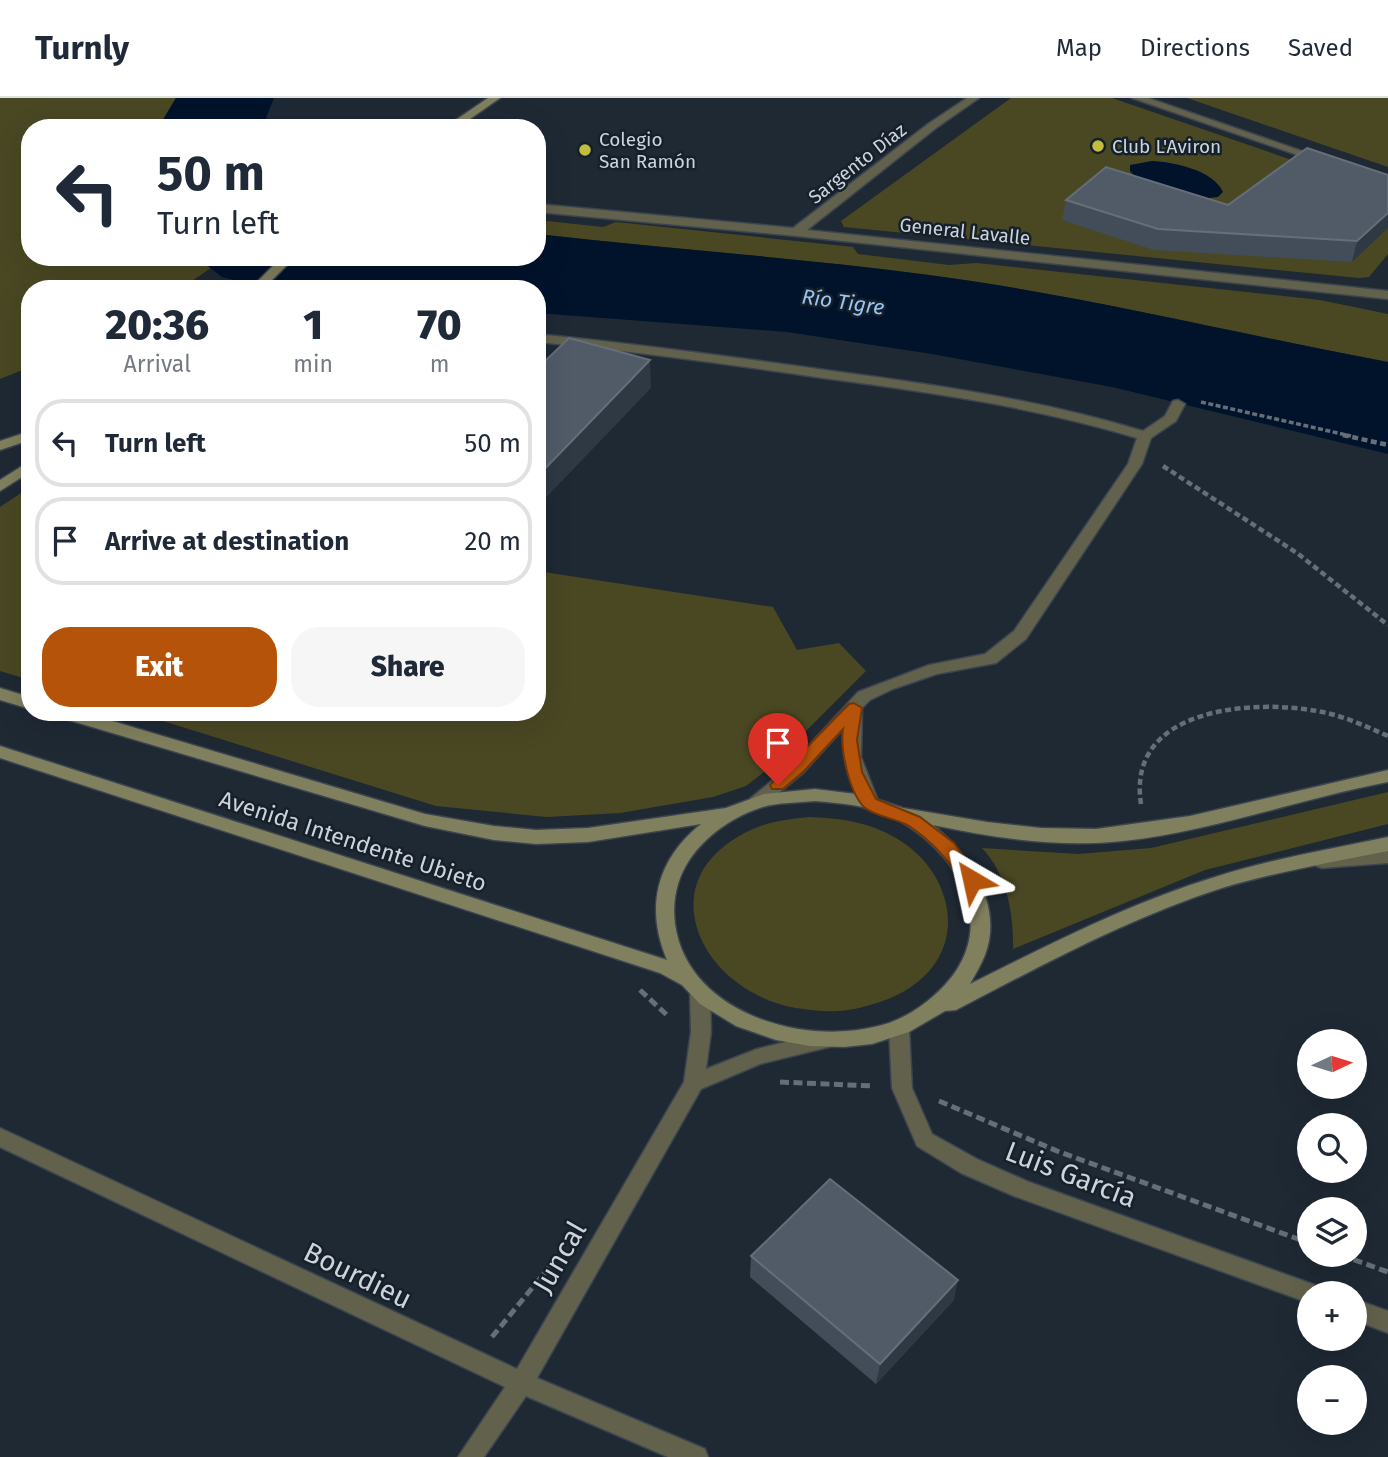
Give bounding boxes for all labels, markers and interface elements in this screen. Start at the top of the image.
text: Turnly [35,28,129,68]
text: Map [1056,34,1102,62]
text: Directions [1140,34,1250,62]
text: Saved [1288,34,1353,62]
street label: Sargento Díaz [804,118,911,209]
place label: Colegio San Ramón [599,128,696,173]
place label: Club L'Aviron [1112,135,1221,158]
marker: Club L'Aviron [1090,138,1106,154]
marker: Colegio San Ramón [577,142,593,158]
text: 50 m [157,144,265,203]
icon: left [42,147,133,238]
text: Turn left [157,204,279,242]
street label: General Lavalle [899,213,1031,250]
water label: Río Tigre [800,283,886,321]
text: 20:36 [105,300,209,350]
text: 1 [303,300,323,350]
text: 70 [417,300,462,350]
text: Arrival [123,350,191,378]
text: min [293,350,333,378]
text: m [430,350,449,378]
icon: left [46,424,84,462]
text: Turn left [105,428,206,459]
text: 50 m [464,428,521,459]
icon: arrive [46,522,84,560]
text: Arrive at destination [105,526,349,557]
text: 20 m [464,526,521,557]
button: Exit [42,627,277,707]
button: Share [291,627,525,707]
pin [748,713,808,785]
icon: arrive [759,724,797,762]
street label: Avenida Intendente Ubieto [216,785,490,897]
position arrow [935,843,1009,917]
north arrow [1297,1029,1367,1099]
map controls [1297,1029,1367,1435]
button: search [1297,1113,1367,1183]
street label: Luis García [1001,1134,1141,1215]
button: layers [1297,1197,1367,1267]
street label: Juncal [526,1215,593,1299]
street label: Bourdieu [298,1235,417,1316]
button: + [1297,1281,1367,1351]
button: − [1297,1365,1367,1435]

